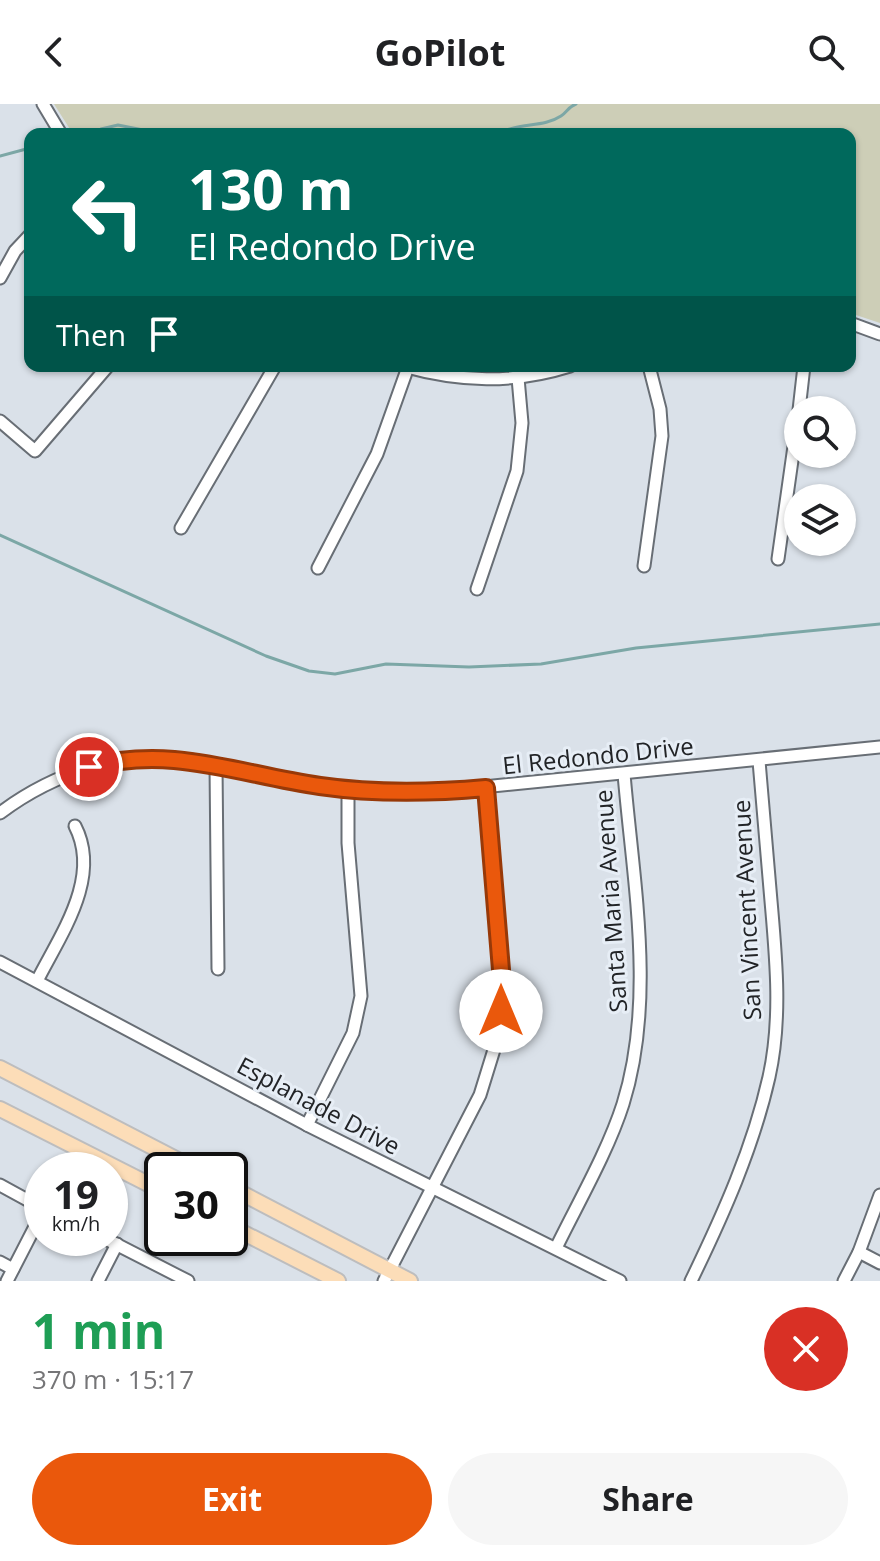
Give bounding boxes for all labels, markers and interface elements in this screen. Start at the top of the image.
text: GoPilot [375,28,505,77]
icon: back [32,30,76,74]
icon: search [804,30,848,74]
text: 130 m [188,150,354,226]
icon: left [56,160,160,264]
text: El Redondo Drive [188,222,476,271]
icon: arrive [142,312,186,356]
text: Then [56,314,126,355]
map controls [784,396,856,556]
button: search [784,396,856,468]
button: layers [784,484,856,556]
street label: El Redondo Drive [501,729,695,781]
pin [55,733,123,801]
icon: arrive [67,745,111,789]
street label: Santa Maria Avenue [586,788,634,1014]
street label: San Vincent Avenue [724,799,768,1021]
position arrow [459,969,543,1053]
street label: Esplanade Drive [232,1048,406,1162]
speed limit sign: 30 [144,1152,248,1256]
text: 19 [53,1166,99,1221]
text: km/h [52,1210,100,1237]
text: 1 min [32,1298,165,1363]
button: close [764,1307,848,1391]
text: 370 m · 15:17 [32,1361,194,1397]
button: Exit [32,1453,432,1545]
button: Share [448,1453,848,1545]

